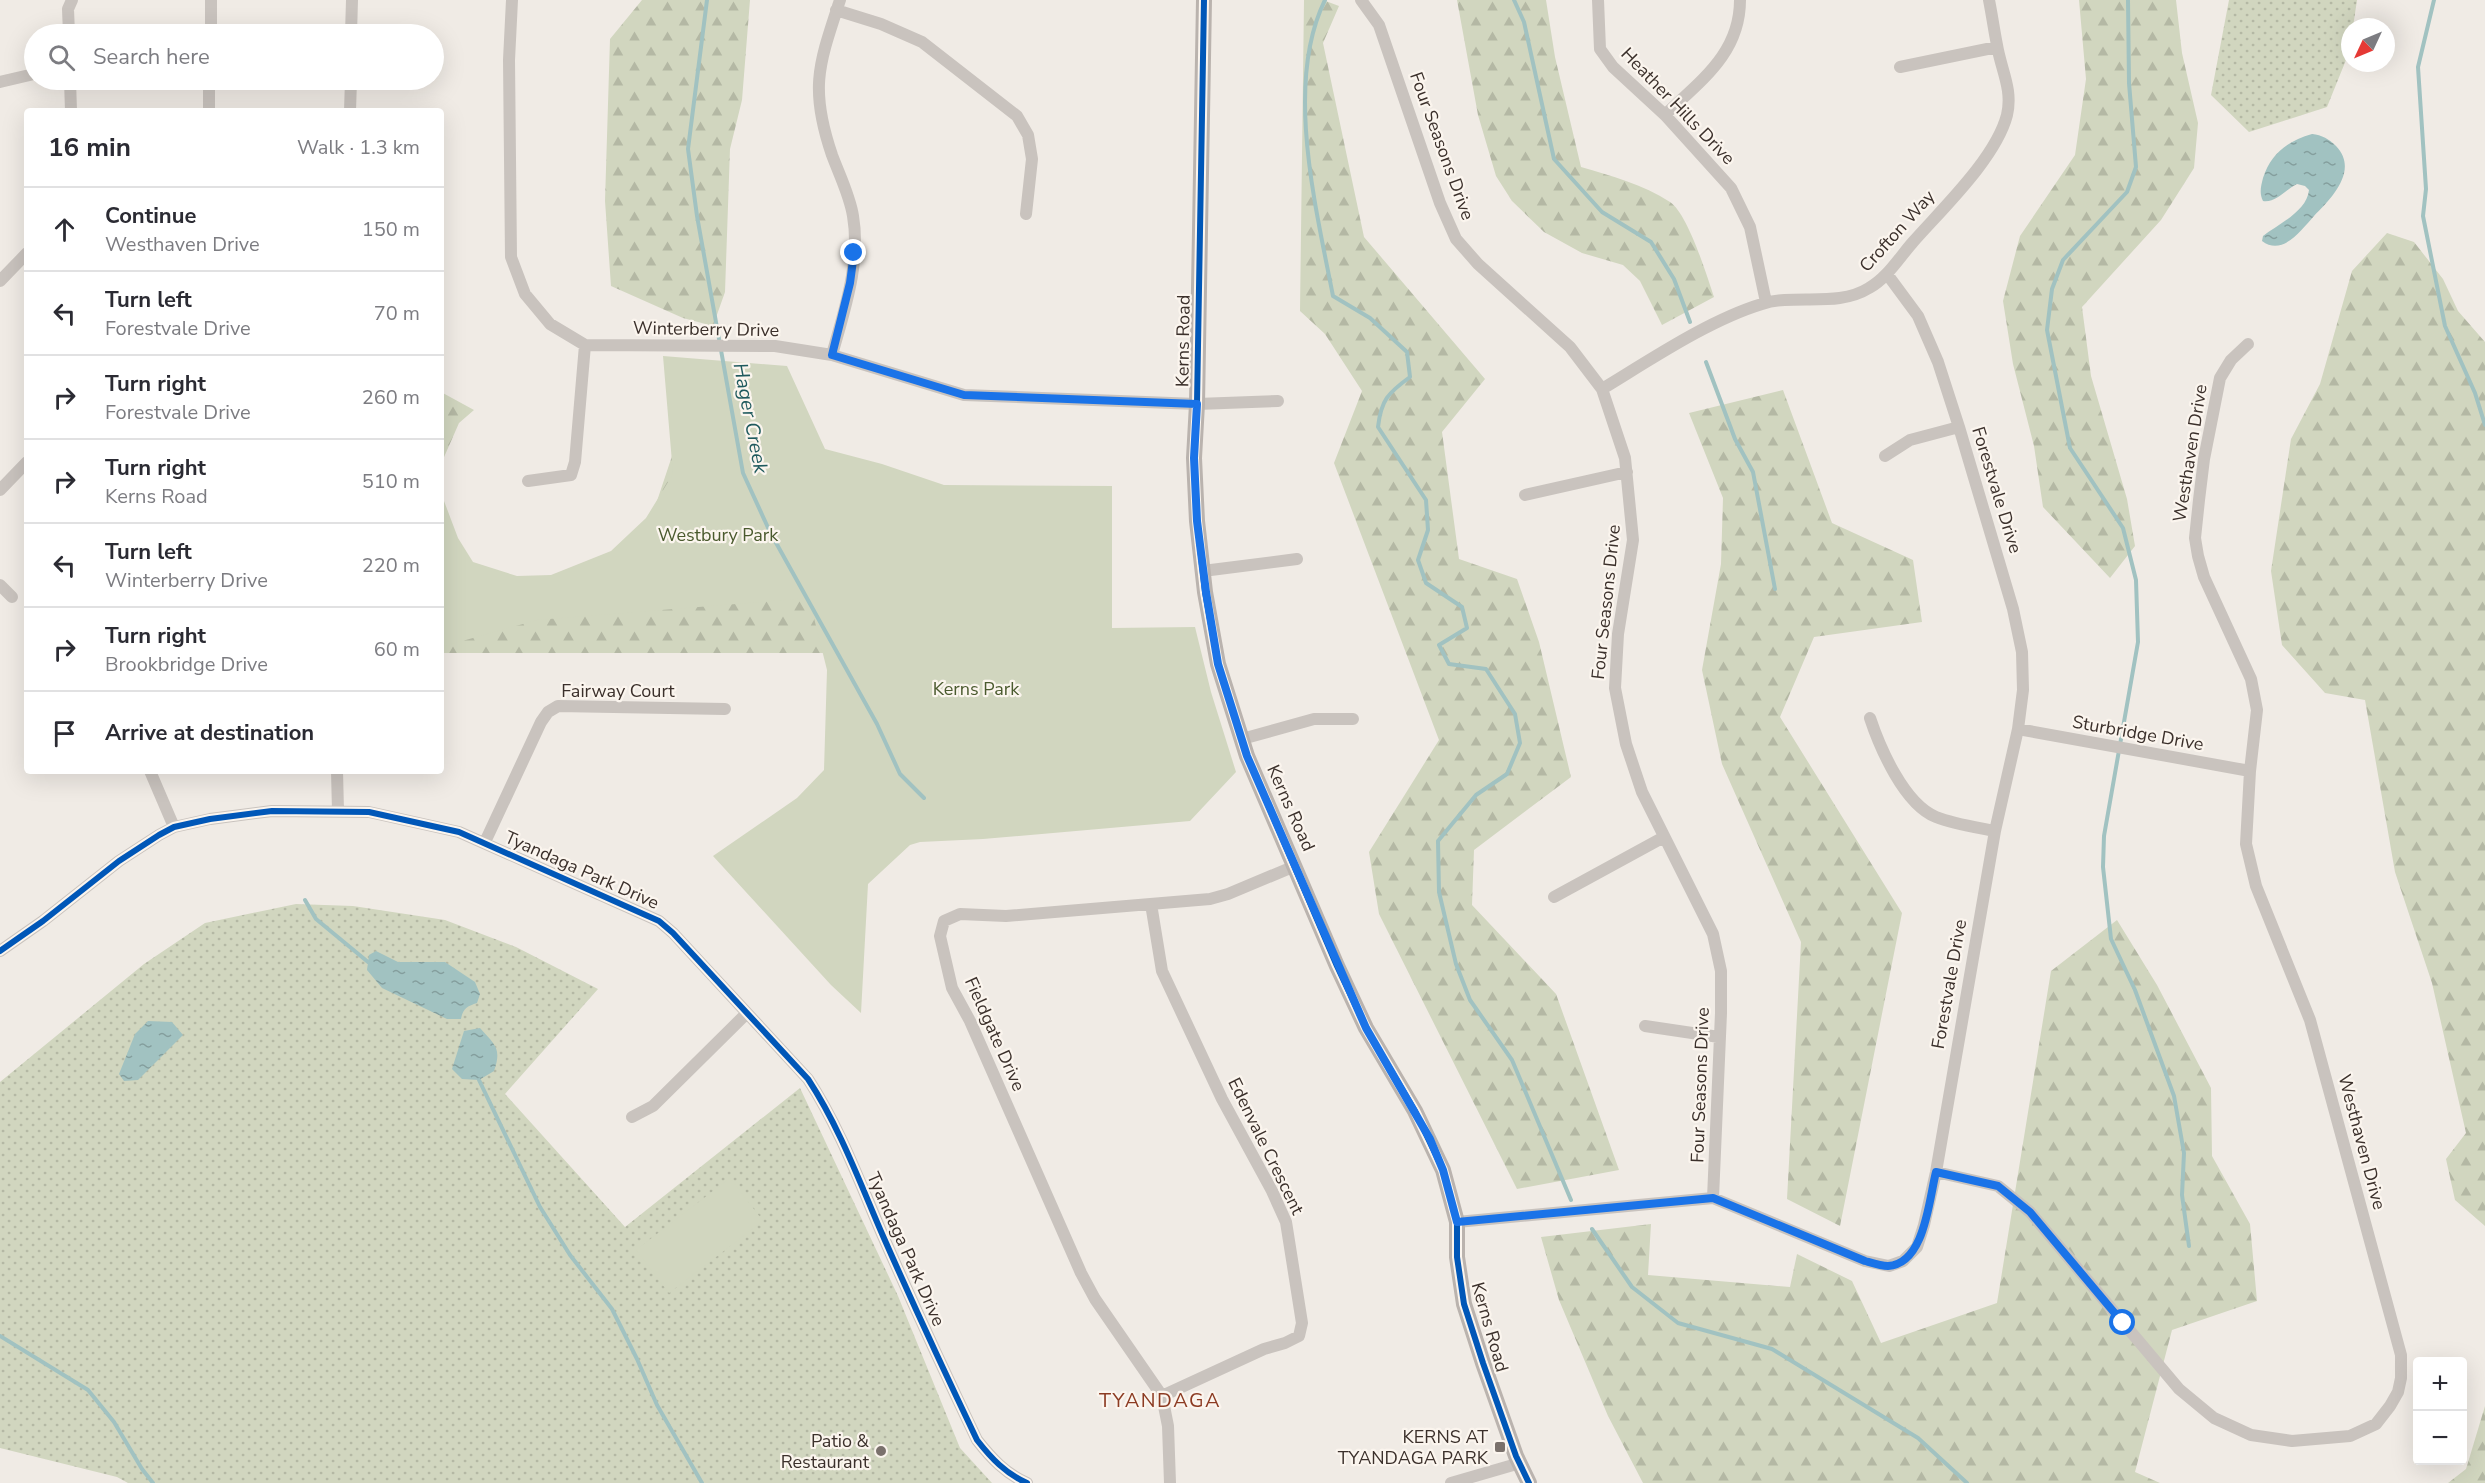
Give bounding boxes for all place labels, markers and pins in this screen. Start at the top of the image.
place label: KERNS AT TYANDAGA PARK [1338,1425,1489,1470]
place label: Patio & Restaurant [781,1429,870,1474]
marker: KERNS AT TYANDAGA PARK [1493,1440,1507,1454]
marker: Patio & Restaurant [874,1444,888,1458]

